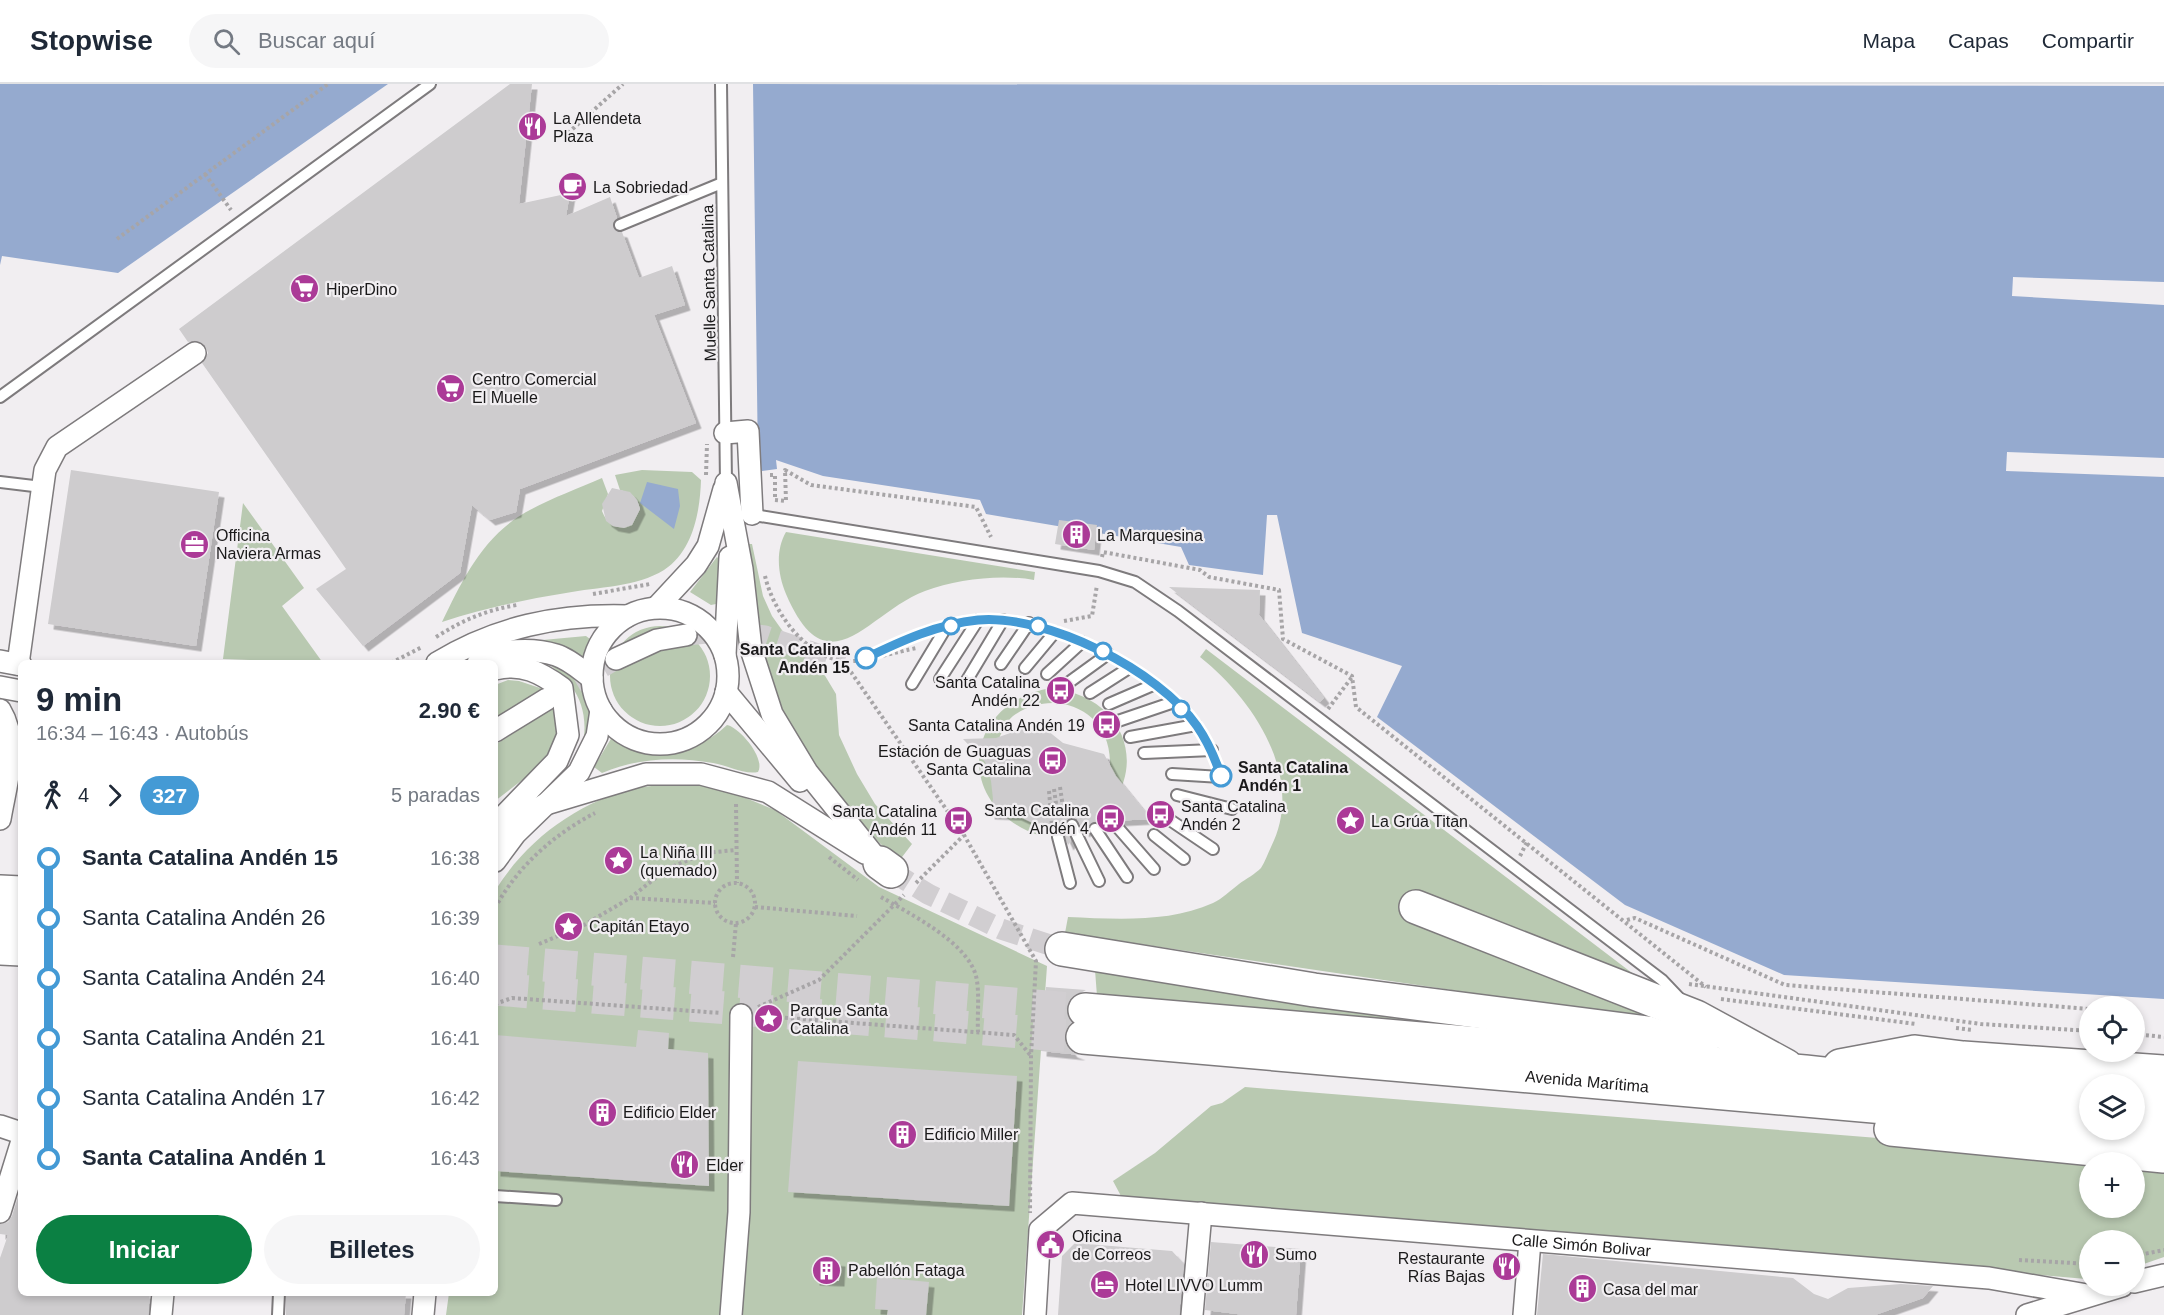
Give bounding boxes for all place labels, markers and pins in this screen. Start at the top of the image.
place label: La Allendeta Plaza [553,110,641,145]
restaurant icon: La Allendeta Plaza [516,111,548,143]
cafe icon: La Sobriedad [556,171,588,203]
place label: La Sobriedad [593,179,688,196]
supermarket icon: HiperDino [289,273,321,305]
place label: HiperDino [326,281,397,298]
place label: Centro Comercial El Muelle [472,371,596,406]
supermarket icon: Centro Comercial El Muelle [435,372,467,404]
building icon: La Marquesina [1060,519,1092,551]
place label: Officina Naviera Armas [216,527,321,562]
place label: La Marquesina [1097,527,1203,544]
office icon: Officina Naviera Armas [179,528,211,560]
unlabelled marker [942,617,960,635]
unlabelled marker [1029,617,1047,635]
place label: Santa Catalina Andén 15 [740,641,850,676]
unlabelled marker [1094,642,1112,660]
marker: Santa Catalina Andén 15 [855,647,877,669]
place label: Santa Catalina Andén 22 [935,674,1040,709]
bus stop icon: Santa Catalina Andén 22 [1045,675,1077,707]
unlabelled marker [1172,700,1190,718]
bus stop icon: Santa Catalina Andén 19 [1090,709,1122,741]
place label: Santa Catalina Andén 19 [908,717,1085,734]
place label: Estación de Guaguas Santa Catalina [878,743,1031,778]
bus stop icon: Estación de Guaguas Santa Catalina [1036,744,1068,776]
place label: Santa Catalina Andén 1 [1238,759,1348,794]
marker: Santa Catalina Andén 1 [1210,765,1232,787]
place label: Santa Catalina Andén 2 [1181,798,1286,833]
bus stop icon: Santa Catalina Andén 2 [1144,799,1176,831]
place label: Santa Catalina Andén 4 [984,802,1089,837]
place label: Santa Catalina Andén 11 [832,803,937,838]
bus stop icon: Santa Catalina Andén 4 [1094,803,1126,835]
bus stop icon: Santa Catalina Andén 11 [942,804,974,836]
place icon: La Grúa Titan [1334,805,1366,837]
place label: La Grúa Titan [1371,813,1468,830]
place label: La Niña III (quemado) [640,844,717,879]
place icon: La Niña III (quemado) [603,845,635,877]
place icon: Capitán Etayo [552,910,584,942]
place label: Capitán Etayo [589,918,690,935]
place label: Parque Santa Catalina [790,1002,888,1037]
place icon: Parque Santa Catalina [753,1003,785,1035]
building icon: Edificio Elder [586,1096,618,1128]
place label: Edificio Elder [623,1104,717,1121]
building icon: Edificio Miller [887,1118,919,1150]
place label: Edificio Miller [924,1126,1019,1143]
restaurant icon: Elder [669,1149,701,1181]
place label: Elder [706,1157,744,1174]
place label: Oficina de Correos [1072,1228,1151,1263]
public building icon: Oficina de Correos [1035,1229,1067,1261]
restaurant icon: Sumo [1238,1238,1270,1270]
place label: Sumo [1275,1246,1317,1263]
place label: Restaurante Rías Bajas [1398,1250,1485,1285]
restaurant icon: Restaurante Rías Bajas [1490,1251,1522,1283]
building icon: Pabellón Fataga [811,1254,843,1286]
place label: Pabellón Fataga [848,1262,965,1279]
hotel icon: Hotel LIVVO Lumm [1088,1269,1120,1301]
building icon: Casa del mar [1566,1273,1598,1305]
place label: Hotel LIVVO Lumm [1125,1277,1263,1294]
place label: Casa del mar [1603,1281,1699,1298]

